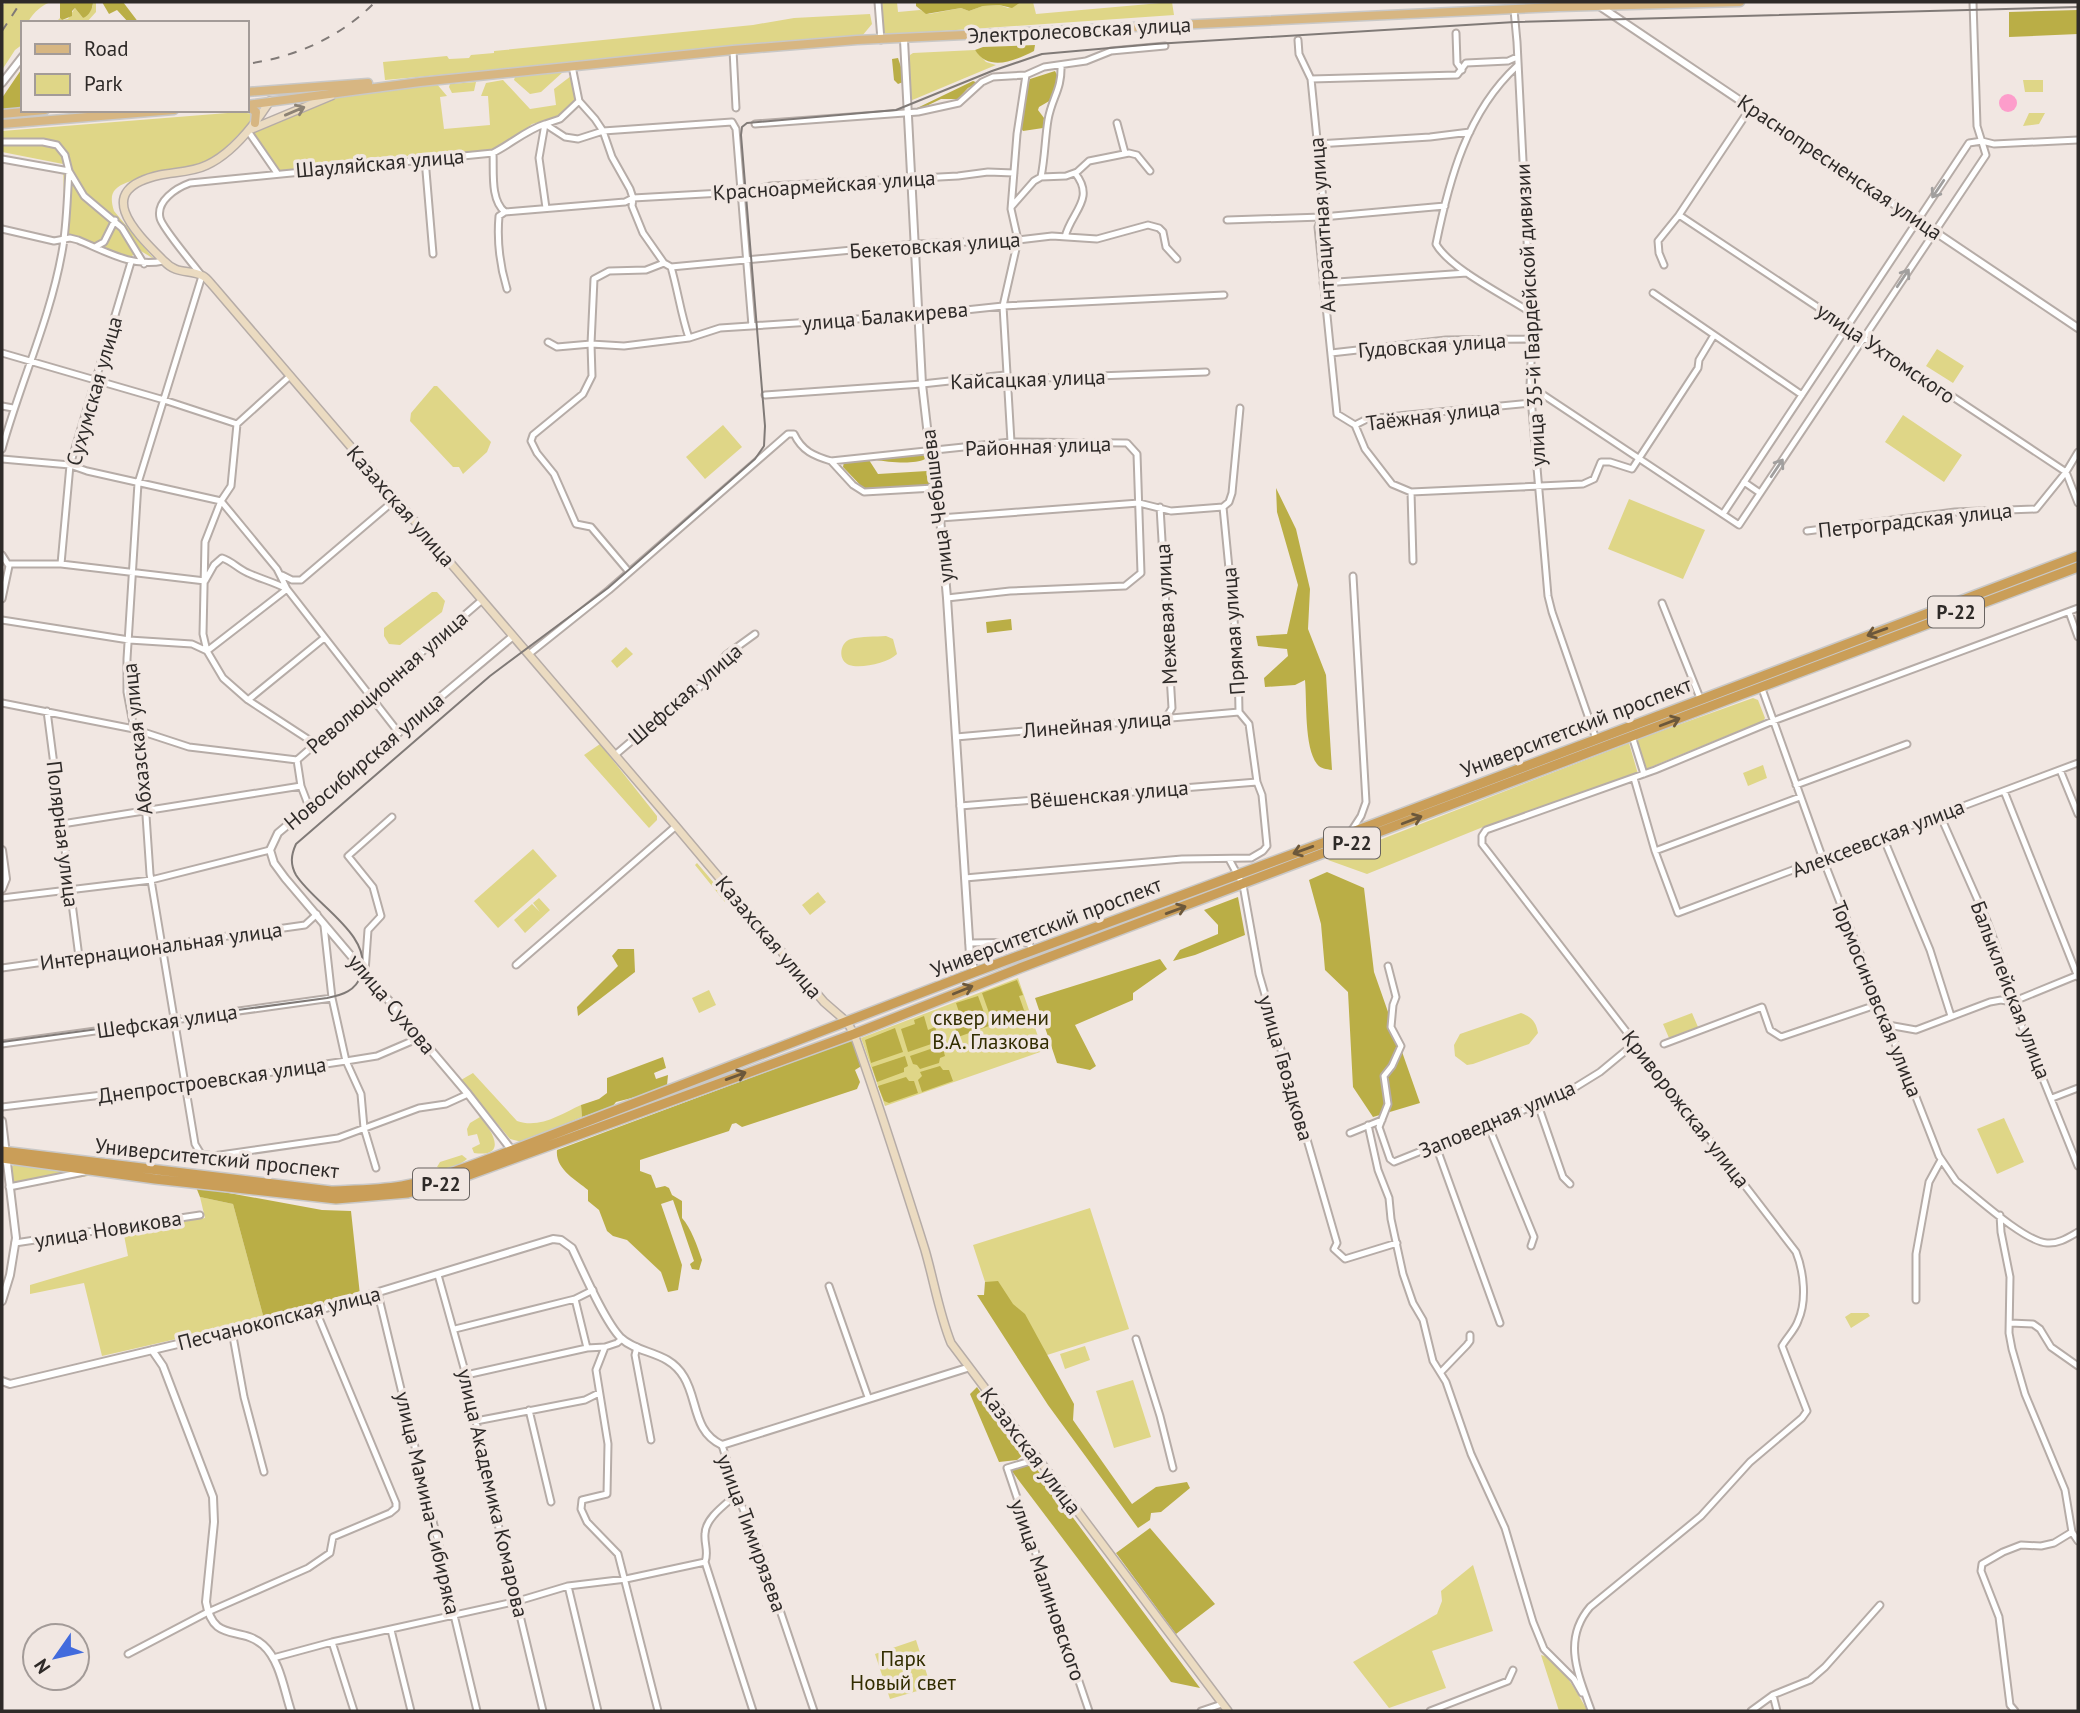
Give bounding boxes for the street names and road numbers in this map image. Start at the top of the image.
street label: Электролесовская улица [966,11,1192,49]
street label: Краснопресненская улица [1732,88,1948,246]
street label: Антрацитная улица [1302,136,1342,314]
street label: Шауляйская улица [295,142,465,184]
street label: улица 35-й Гвардейской дивизии [1509,163,1551,467]
street label: Красноармейская улица [712,164,936,206]
street label: Бекетовская улица [849,226,1021,264]
street label: улица Балакирева [801,295,969,337]
street label: улица Ухтомского [1811,297,1961,409]
street label: Сухумская улица [60,313,128,469]
street label: Гудовская улица [1357,326,1507,364]
street label: Кайсацкая улица [950,363,1106,395]
street label: Таёжная улица [1364,393,1502,437]
street label: улица Чебышева [914,428,960,584]
street label: Районная улица [964,430,1112,462]
street label: Казахская улица [341,440,461,572]
street label: Петроградская улица [1816,496,2014,544]
street label: Межевая улица [1149,543,1183,685]
street label: Прямая улица [1215,566,1251,696]
road number: Р-22 [1928,596,1984,628]
street label: Революционная улица [301,604,473,760]
street label: Шефская улица [623,637,747,751]
street label: Абхазская улица [116,662,158,816]
street label: Университетский проспект [1457,670,1696,784]
street label: Новосибирская улица [278,686,450,836]
street label: Линейная улица [1021,704,1172,744]
street label: Полярная улица [41,759,85,909]
street label: Вёшенская улица [1028,774,1190,814]
street label: Алексеевская улица [1788,793,1968,883]
road number: Р-22 [1324,828,1380,858]
street label: Казахская улица [710,870,828,1004]
street label: Университетский проспект [927,870,1166,984]
street label: Тормосиновская улица [1825,897,1929,1101]
street label: Балыклейская улица [1965,897,2057,1083]
street label: Интернациональная улица [38,916,284,976]
street label: улица Сухова [342,948,442,1060]
street label: улица Гвоздкова [1252,992,1320,1144]
street label: Шефская улица [95,998,239,1044]
street label: Криворожская улица [1616,1025,1756,1193]
street label: Днепростроевская улица [96,1051,328,1109]
street label: Заповедная улица [1415,1074,1579,1164]
street label: Университетский проспект [94,1132,341,1184]
road number: Р-22 [413,1168,469,1200]
street label: улица Новикова [33,1204,183,1254]
street label: Песчанокопская улица [175,1280,383,1356]
street label: улица Академика Комарова [451,1366,535,1620]
street label: Казахская улица [974,1382,1088,1520]
street label: улица Мамина-Сибиряка [389,1389,467,1617]
street label: улица Тимирязева [711,1450,793,1616]
street label: улица Малиновского [1004,1496,1092,1684]

